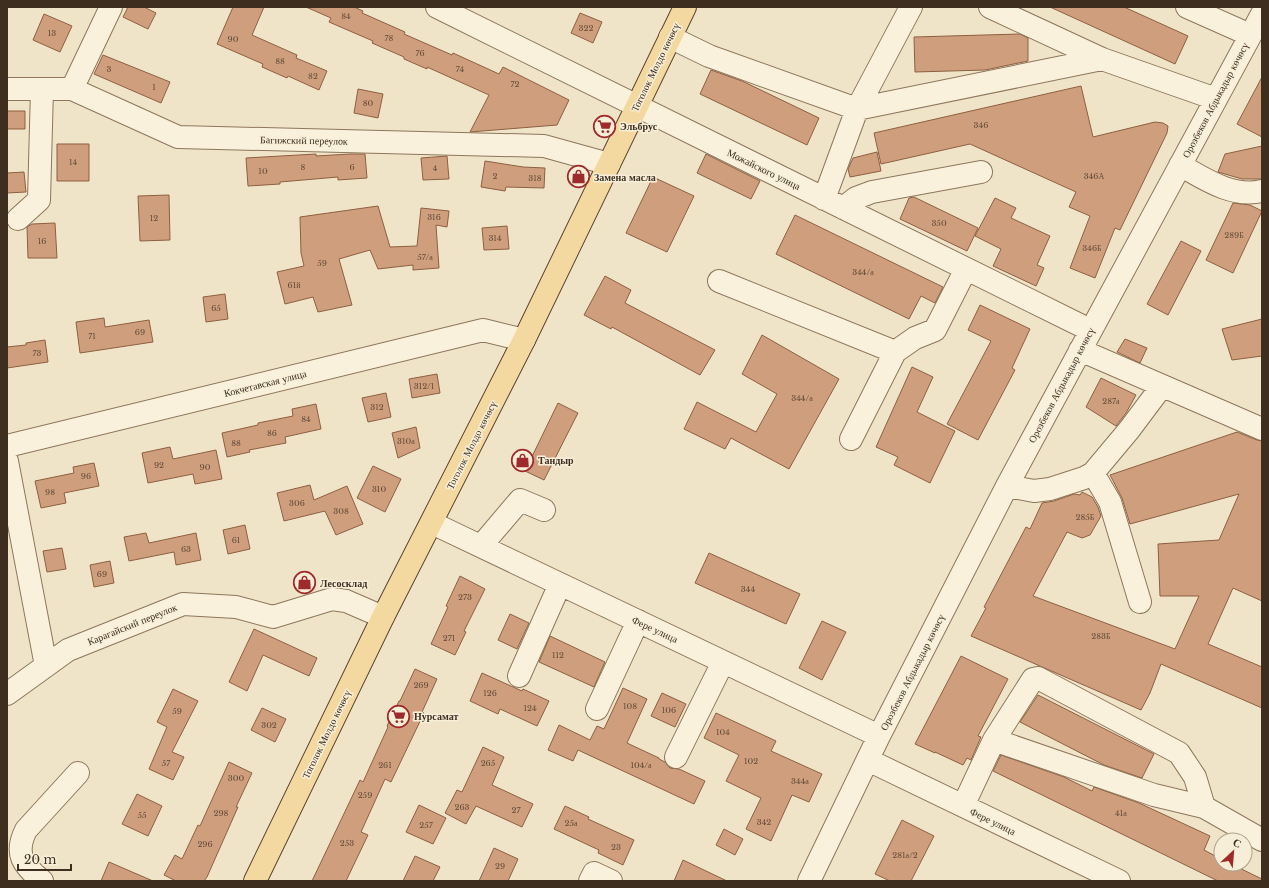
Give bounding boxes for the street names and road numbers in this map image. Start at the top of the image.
street label: Тоголок Молдо көчөсү [628,21,683,114]
street label: Орозбеков Абдыкадыр көчөсү [1179,40,1251,160]
street label: Багижский переулок [260,133,348,148]
street label: Можайского улица [725,146,803,193]
street label: Орозбеков Абдыкадыр көчөсү [1025,325,1097,445]
street label: Кокчетавская улица [223,367,308,400]
street label: Тоголок Молдо көчөсү [444,399,499,492]
street label: Карагайский переулок [85,600,179,648]
street label: Орозбеков Абдыкадыр көчөсү [877,612,948,733]
street label: Фере улица [630,613,680,646]
street label: Тоголок Молдо көчөсү [299,688,354,781]
street label: Фере улица [968,805,1018,838]

